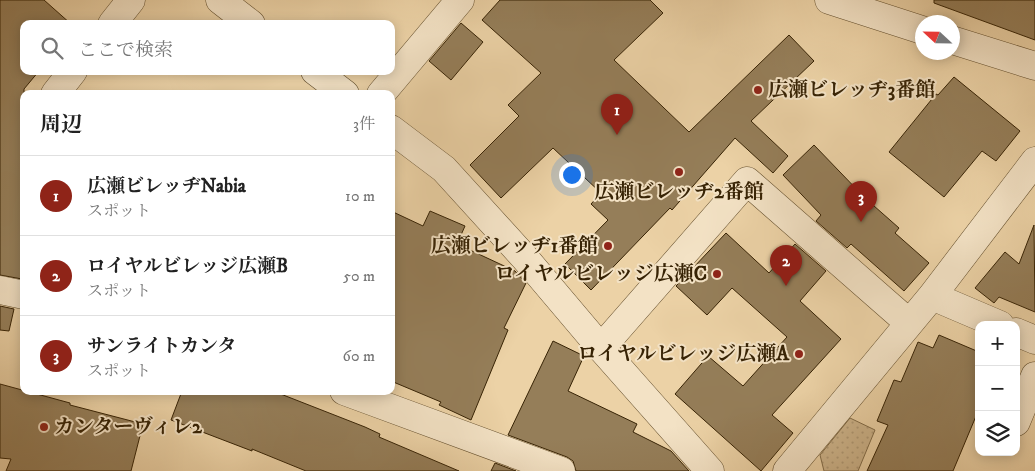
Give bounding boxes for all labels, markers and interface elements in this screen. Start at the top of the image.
north arrow [915,15,960,60]
search box [20,20,395,75]
icon: search [38,34,66,62]
text: ここで検索 [78,39,173,62]
place label: 広瀬ビレッヂ3番館 [768,78,935,103]
marker: 広瀬ビレッヂ3番館 [752,84,764,96]
pin: 1 [601,94,633,135]
text: 周辺 [40,112,82,138]
text: 3件 [353,114,375,134]
your location [559,162,585,188]
marker: 広瀬ビレッヂ2番館 [673,166,685,178]
text: 広瀬ビレッヂNabia [87,175,246,198]
place label: 広瀬ビレッヂ2番館 [594,180,764,205]
pin: 3 [845,181,877,222]
text: 1 [53,186,59,206]
text: 10 m [345,186,375,206]
text: スポット [87,201,151,221]
place label: 広瀬ビレッヂ1番館 [431,234,598,259]
marker: 広瀬ビレッヂ1番館 [602,240,614,252]
pin: 2 [770,245,802,286]
text: ロイヤルビレッジ広瀬B [87,255,288,278]
place label: ロイヤルビレッジ広瀬C [495,262,707,287]
text: 2 [52,266,60,286]
text: 50 m [343,266,375,286]
marker: ロイヤルビレッジ広瀬C [711,268,723,280]
text: スポット [87,281,151,301]
map controls [975,321,1020,456]
button: + [975,321,1020,366]
text: サンライトカンタ [87,335,236,358]
place label: ロイヤルビレッジ広瀬A [577,342,790,367]
text: 3 [53,346,59,366]
text: 60 m [343,346,375,366]
marker: ロイヤルビレッジ広瀬A [793,348,805,360]
text: スポット [87,361,151,381]
button: − [975,366,1020,411]
button: layers [975,411,1020,456]
place label: カンターヴィレ2 [54,415,203,440]
marker: カンターヴィレ2 [38,421,50,433]

